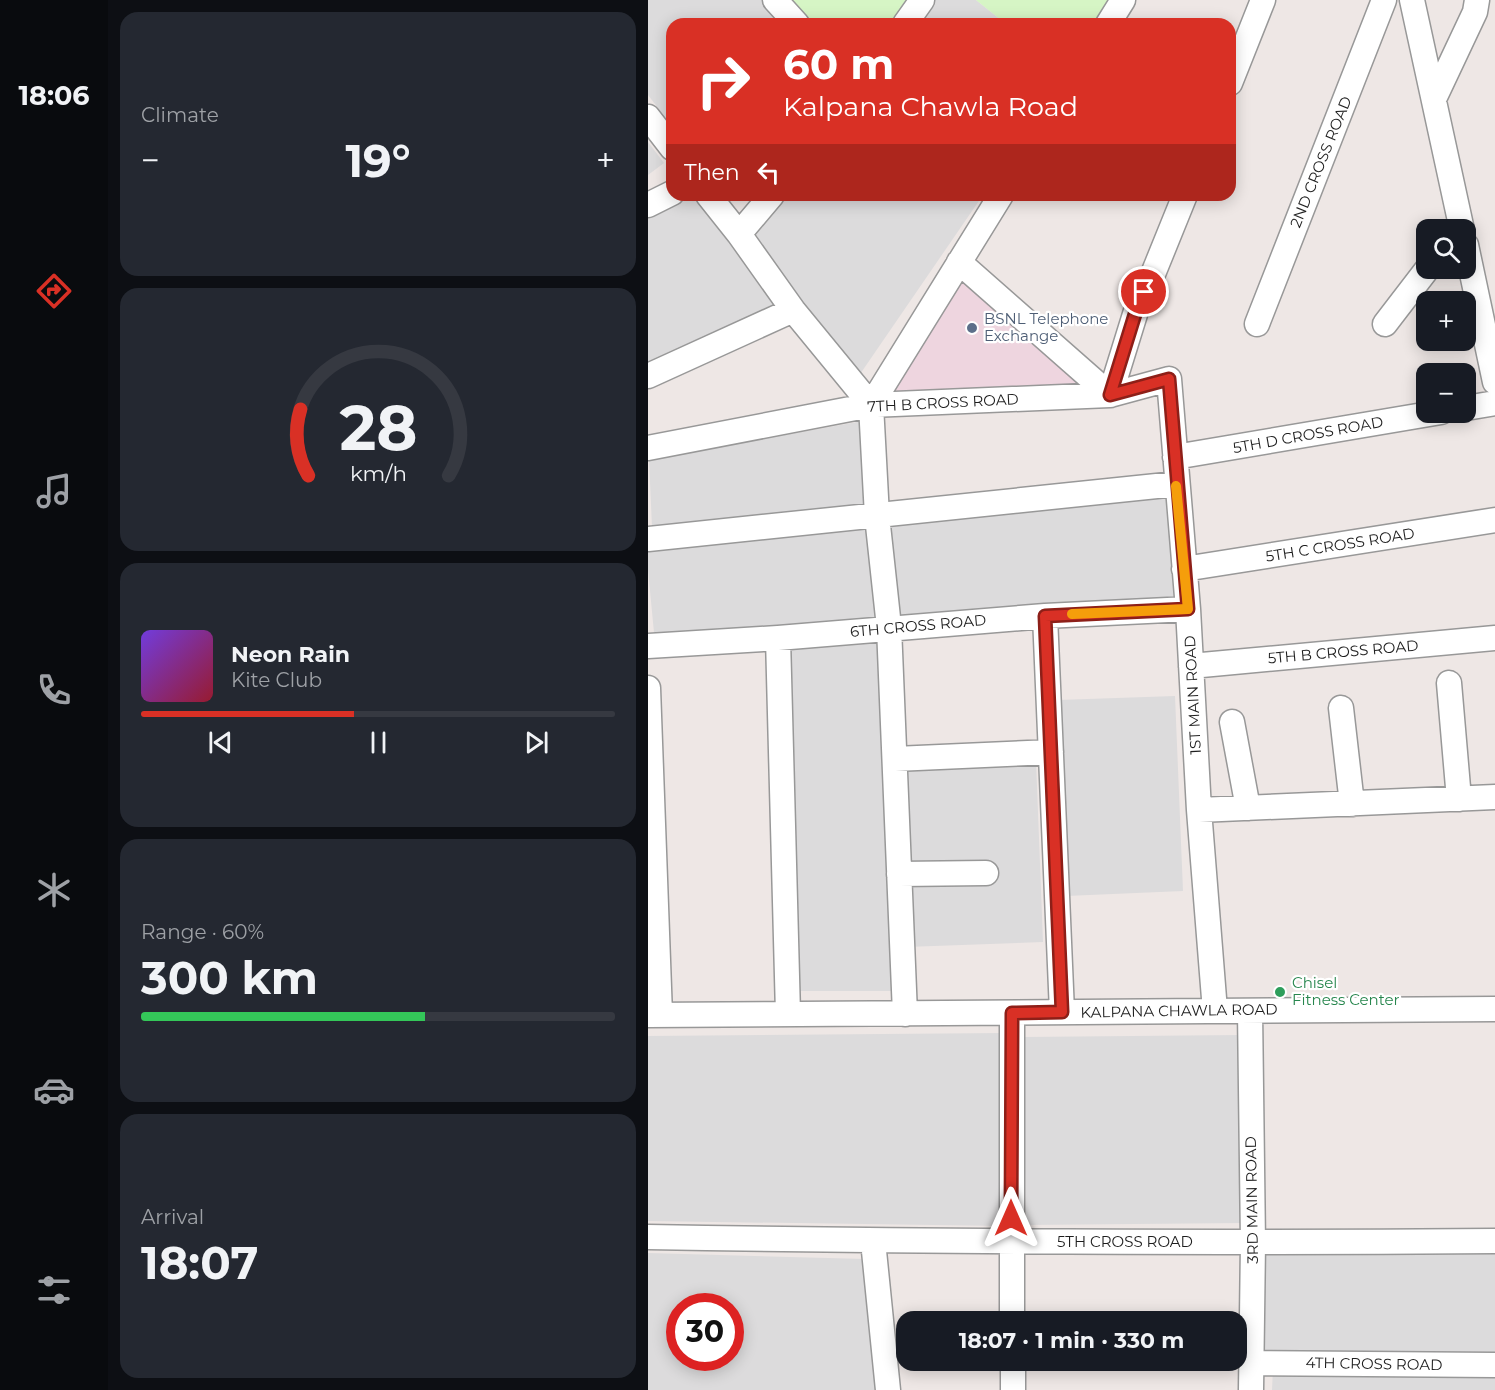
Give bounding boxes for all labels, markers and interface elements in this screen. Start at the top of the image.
text: 60 m [783,38,894,90]
icon: right [684,42,762,120]
text: 18:06 [18,79,90,112]
text: Kalpana Chawla Road [783,90,1078,123]
street label: 2ND CROSS ROAD [1286,93,1356,230]
text: Climate [141,103,219,127]
text: 19° [345,133,411,188]
text: − [141,140,160,180]
text: + [596,140,615,180]
icon: left [752,156,785,189]
text: Then [684,159,740,186]
map controls [1416,219,1476,423]
button: search [1416,219,1476,279]
pin [1118,266,1169,317]
icon: directions [33,270,75,312]
icon: arrive [1127,275,1160,308]
button: + [1416,291,1476,351]
place label: BSNL Telephone Exchange [984,309,1108,345]
marker: BSNL Telephone Exchange [965,321,979,335]
button: − [1416,363,1476,423]
street label: 7TH B CROSS ROAD [867,389,1019,416]
text: 28 [339,391,417,467]
street label: 5TH D CROSS ROAD [1231,412,1385,457]
text: km/h [349,461,407,487]
icon: music [33,470,75,512]
street label: 5TH C CROSS ROAD [1264,523,1416,566]
street label: 6TH CROSS ROAD [849,610,987,641]
street label: 1ST MAIN ROAD [1180,635,1205,755]
street label: 5TH B CROSS ROAD [1267,635,1419,668]
text: Neon Rain [231,641,350,668]
text: Kite Club [231,668,322,692]
icon: phone [33,669,75,711]
icon: previous [204,726,237,759]
icon: pause [362,726,395,759]
icon: next [520,726,553,759]
icon: climate [33,869,75,911]
text: Range · 60% [141,920,264,944]
text: 300 km [141,950,318,1005]
place label: Chisel Fitness Center [1292,973,1400,1009]
marker: Chisel Fitness Center [1273,985,1287,999]
street label: KALPANA CHAWLA ROAD [1080,999,1278,1022]
icon: car [33,1069,75,1111]
street label: 3RD MAIN ROAD [1241,1136,1262,1264]
position arrow [979,1186,1043,1250]
text: Arrival [141,1205,204,1229]
street label: 5TH CROSS ROAD [1057,1232,1193,1251]
text: 18:07 [141,1235,258,1290]
icon: filters [33,1269,75,1311]
speed limit sign: 30 [666,1293,744,1371]
text: 18:07 · 1 min · 330 m [959,1327,1184,1354]
street label: 4TH CROSS ROAD [1305,1353,1443,1374]

